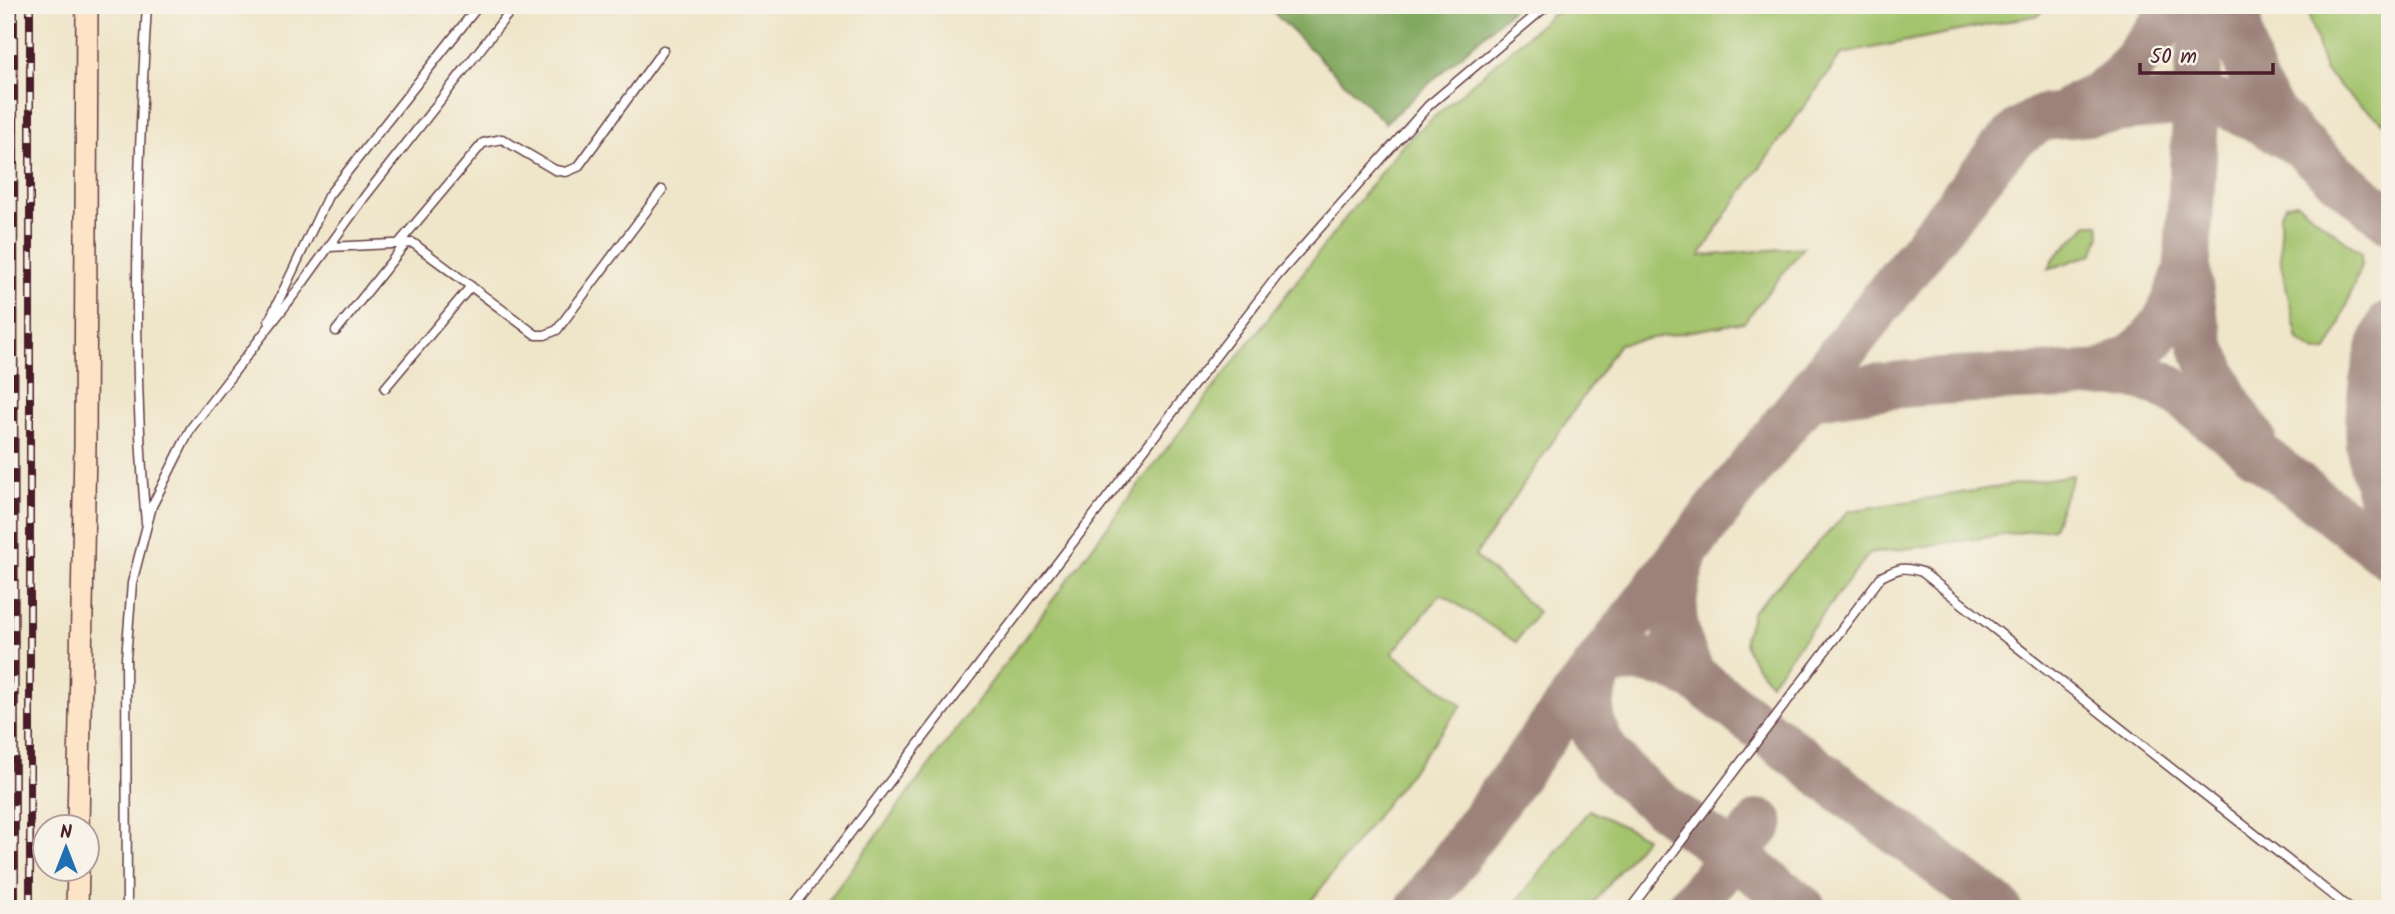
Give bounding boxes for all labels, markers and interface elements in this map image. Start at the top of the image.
scale bar [2140,32,2272,76]
text: 50 m [2150,41,2197,74]
north arrow [32,813,102,883]
text: N [60,818,72,848]

